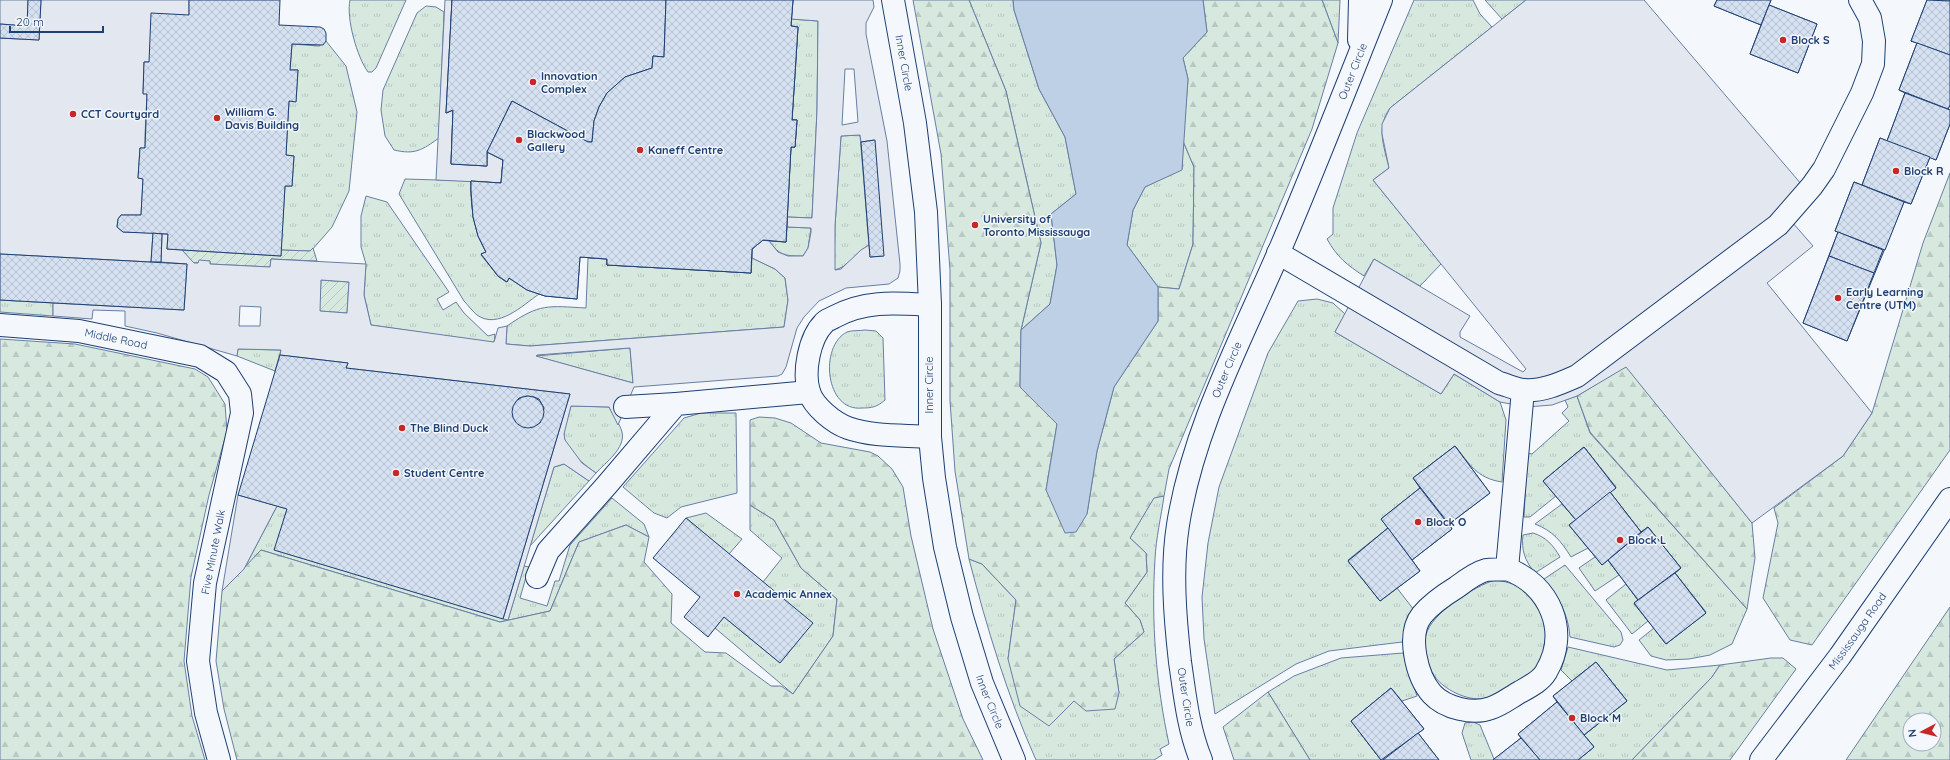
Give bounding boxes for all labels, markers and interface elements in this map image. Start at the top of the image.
scale bar [10,8,103,34]
text: 20 m [16,14,44,29]
place label: Block S [1791,33,1830,47]
street label: Inner Circle [892,34,916,92]
marker: Block S [1778,35,1788,45]
street label: Outer Circle [1335,41,1370,102]
place label: Innovation Complex [541,69,598,96]
marker: Innovation Complex [528,77,538,87]
place label: William G. Davis Building [225,105,299,132]
place label: CCT Courtyard [81,107,159,121]
marker: CCT Courtyard [68,109,78,119]
marker: William G. Davis Building [212,113,222,123]
place label: Blackwood Gallery [527,127,585,154]
marker: Blackwood Gallery [514,135,524,145]
place label: Kaneff Centre [648,143,724,157]
marker: Kaneff Centre [635,145,645,155]
place label: Block R [1904,164,1944,178]
marker: Block R [1891,166,1901,176]
place label: University of Toronto Mississauga [983,212,1090,239]
marker: University of Toronto Mississauga [970,220,980,230]
place label: Early Learning Centre (UTM) [1846,285,1923,312]
marker: Early Learning Centre (UTM) [1833,293,1843,303]
street label: Middle Road [83,325,149,352]
street label: Outer Circle [1209,339,1245,400]
street label: Inner Circle [922,357,936,413]
place label: The Blind Duck [410,421,489,435]
marker: The Blind Duck [397,423,407,433]
place label: Student Centre [404,466,485,480]
marker: Student Centre [391,468,401,478]
street label: Five Minute Walk [198,508,228,596]
place label: Block O [1426,515,1466,529]
marker: Block O [1413,517,1423,527]
place label: Block L [1628,533,1666,547]
marker: Block L [1615,535,1625,545]
place label: Academic Annex [745,587,832,601]
marker: Academic Annex [732,589,742,599]
street label: Mississauga Road [1825,590,1889,672]
street label: Outer Circle [1174,666,1198,728]
street label: Inner Circle [973,673,1007,731]
place label: Block M [1580,711,1621,725]
north arrow [1902,712,1942,752]
marker: Block M [1567,713,1577,723]
text: N [1905,728,1920,738]

